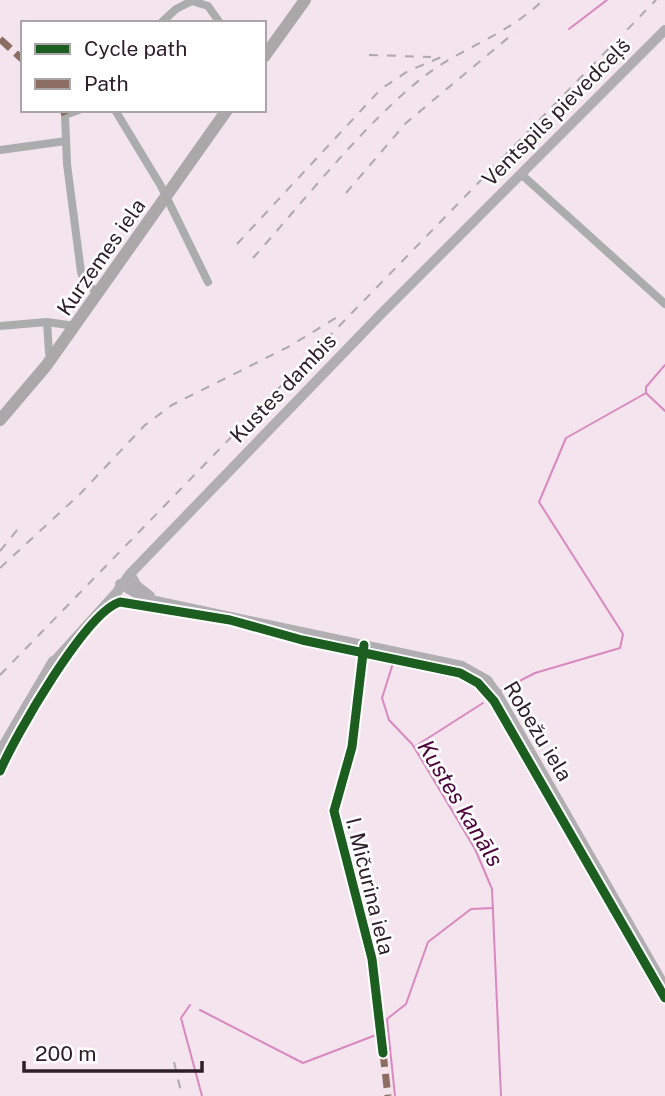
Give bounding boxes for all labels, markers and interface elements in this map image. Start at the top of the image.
legend [21,21,266,112]
street label: Ventspils pievedceļš [477,33,635,191]
text: Cycle path [84,36,187,61]
text: Path [84,71,129,96]
street label: Kurzemes iela [51,194,151,320]
street label: Kustes dambis [225,328,341,448]
street label: Robežu iela [498,676,578,786]
water label: Kustes kanāls [413,735,509,871]
street label: I. Mičurina iela [341,815,399,957]
scale bar [24,1030,203,1074]
text: 200 m [35,1041,96,1066]

